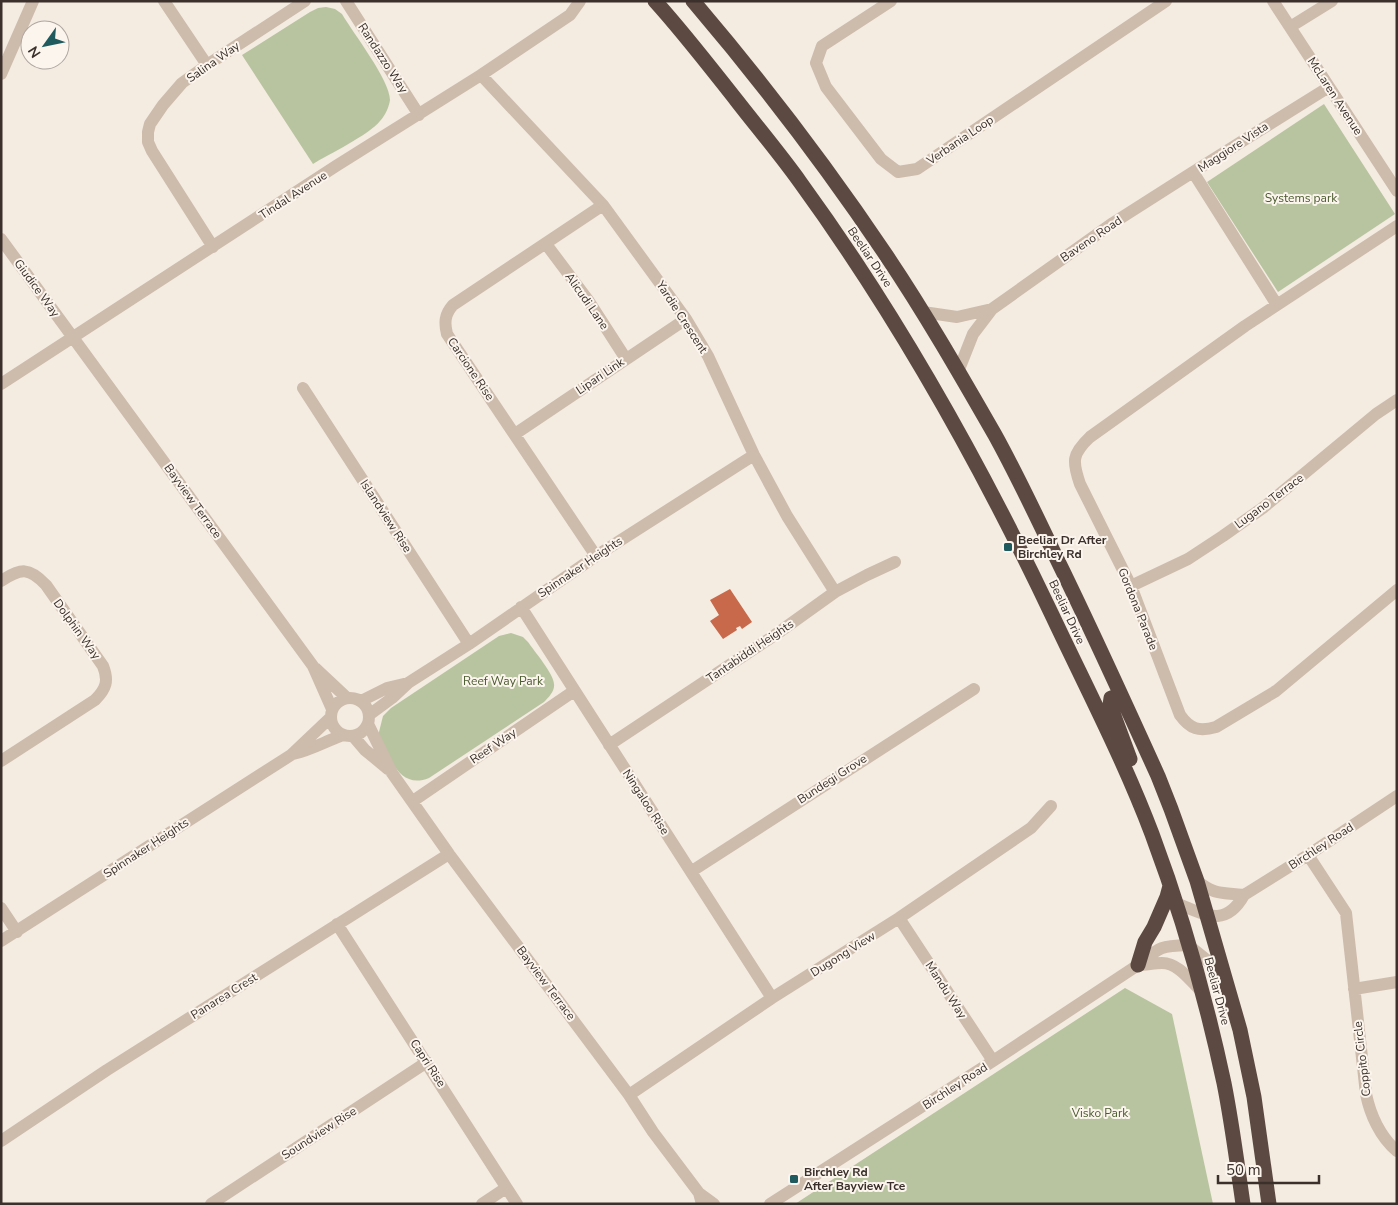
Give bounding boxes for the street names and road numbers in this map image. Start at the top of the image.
street label: Randazzo Way [354,20,412,97]
street label: Salina Way [183,37,243,86]
street label: McLaren Avenue [1304,54,1366,138]
street label: Verbania Loop [923,112,997,169]
street label: Maggiore Vista [1195,118,1271,176]
street label: Tindal Avenue [256,167,330,223]
street label: Baveno Road [1057,212,1125,266]
street label: Beeliar Drive [844,224,896,290]
street label: Giudice Way [11,256,64,321]
street label: Alicudi Lane [561,269,613,333]
street label: Yardie Crescent [652,277,712,357]
street label: Carcione Rise [444,334,498,404]
street label: Lipari Link [573,353,628,398]
street label: Bayview Terrace [160,460,226,542]
street label: Lugano Terrace [1231,470,1307,532]
street label: Islandview Rise [356,476,416,556]
street label: Spinnaker Heights [535,533,626,601]
street label: Gordona Parade [1114,566,1162,652]
street label: Beeliar Drive [1045,577,1089,647]
street label: Dolphin Way [50,596,105,663]
street label: Tantabiddi Heights [703,616,797,686]
street label: Reef Way [467,724,520,767]
street label: Bundegi Grove [794,751,870,807]
street label: Ningaloo Rise [619,766,673,838]
street label: Spinnaker Heights [100,814,192,882]
street label: Birchley Road [1285,819,1357,873]
street label: Dugong View [807,928,879,980]
street label: Bayview Terrace [513,943,579,1023]
street label: Beeliar Drive [1200,955,1234,1027]
street label: Mandu Way [922,958,971,1022]
street label: Panarea Crest [188,969,261,1023]
street label: Coppito Circle [1349,1021,1375,1097]
street label: Capri Rise [406,1036,450,1090]
street label: Birchley Road [919,1059,991,1113]
street label: Soundview Rise [279,1103,359,1163]

